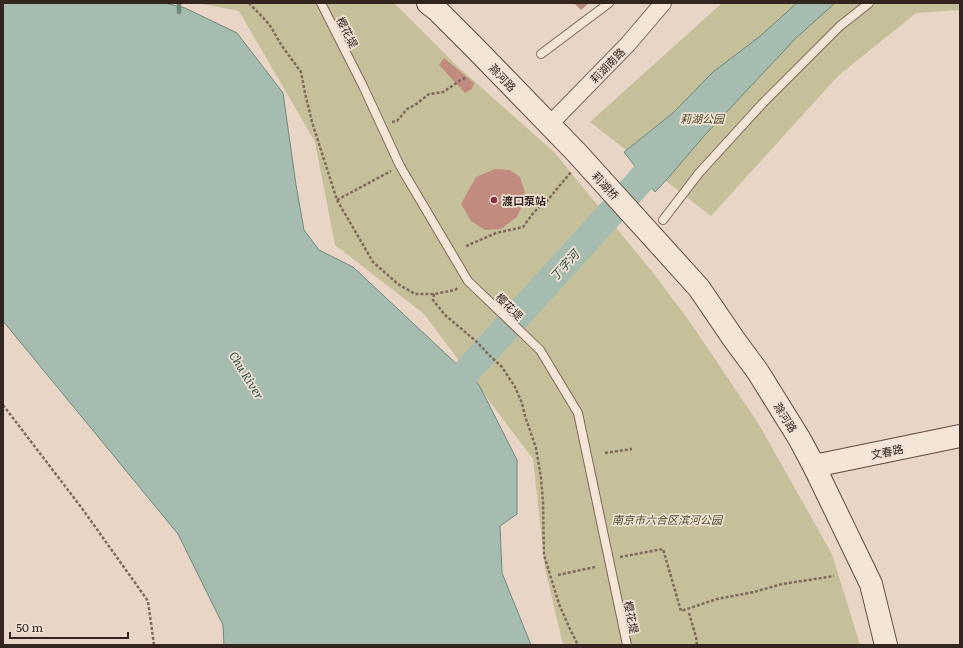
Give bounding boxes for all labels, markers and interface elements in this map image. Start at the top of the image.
street label: 樱花堤 [333,14,363,50]
street label: 莉湖南路 [586,44,628,86]
street label: 滁河路 [486,60,520,94]
park label: 莉湖公园 [680,110,726,126]
street label: 莉湖桥 [589,167,623,203]
place label: 渡口泵站 [502,192,546,208]
marker: 渡口泵站 [489,195,499,205]
water label: 丁字河 [545,244,584,284]
street label: 樱花堤 [493,289,527,323]
water label: Chu River [225,347,269,403]
street label: 滁河路 [770,399,802,435]
street label: 文春路 [869,440,905,462]
park label: 南京市六合区滨河公园 [612,511,724,527]
street label: 樱花堤 [621,599,643,635]
scale bar [10,614,128,640]
text: 50 m [16,618,43,636]

